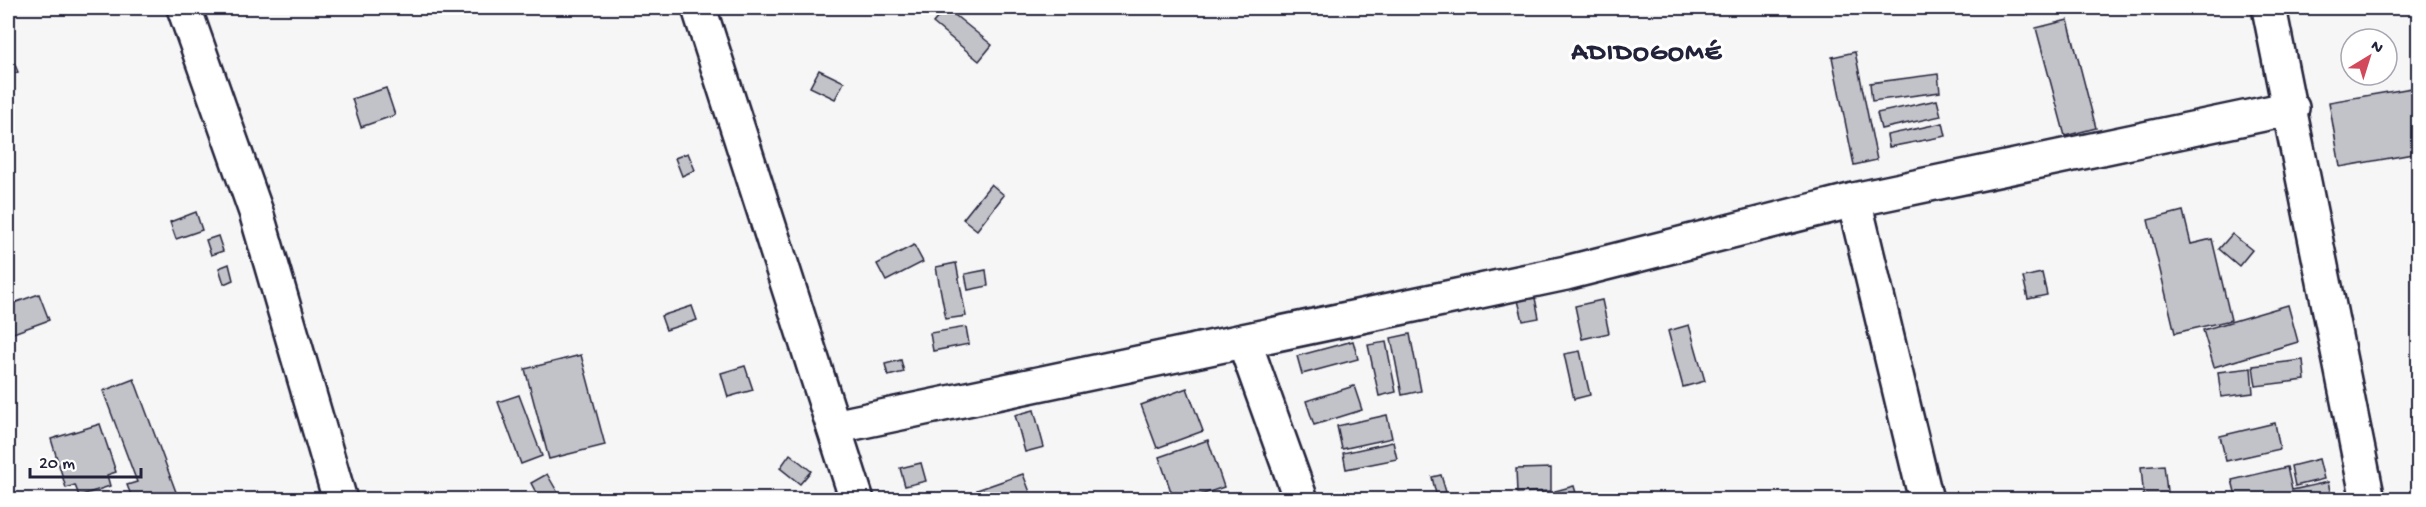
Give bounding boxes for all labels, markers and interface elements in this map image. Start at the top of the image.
north arrow [2339,27,2399,87]
text: N [2366,37,2386,59]
district label: ADIDOGOMÉ [1571,39,1723,70]
scale bar [30,441,141,479]
text: 20 m [39,454,75,475]

